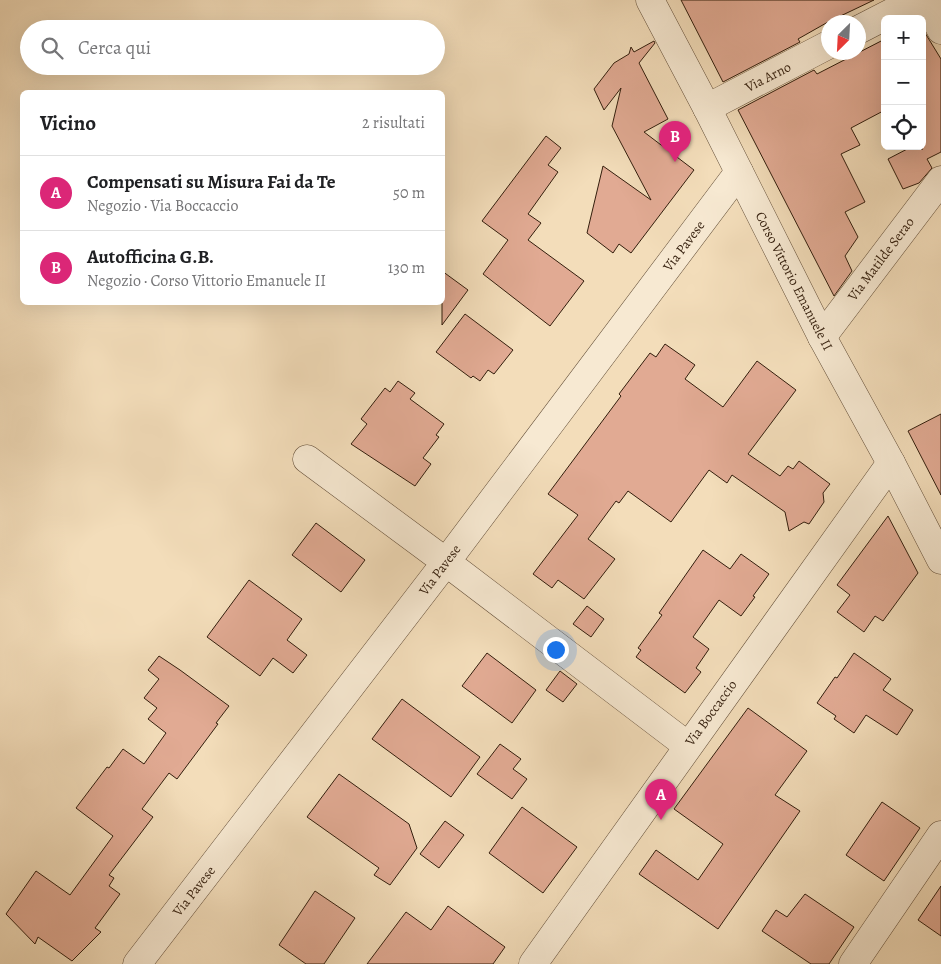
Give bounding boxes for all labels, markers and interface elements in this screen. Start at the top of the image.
north arrow [821,15,866,60]
map controls [881,15,926,150]
button: + [881,15,926,60]
search box [20,20,445,75]
icon: search [38,34,66,62]
text: Cerca qui [78,35,151,61]
street label: Via Arno [741,57,794,97]
button: − [881,60,926,105]
button: locate [881,105,926,150]
text: Vicino [40,109,96,137]
text: 2 risultati [362,112,425,134]
pin: B [659,121,691,162]
text: Compensati su Misura Fai da Te [87,169,336,195]
text: A [51,182,61,204]
text: 50 m [393,182,425,204]
text: Negozio · Via Boccaccio [87,195,239,217]
street label: Corso Vittorio Emanuele II [751,208,837,354]
street label: Via Matilde Serao [843,213,919,306]
street label: Via Pavese [658,217,709,276]
text: Autofficina G.B. [87,244,214,270]
text: B [51,257,61,279]
text: 130 m [388,257,425,279]
text: Negozio · Corso Vittorio Emanuele II [87,270,326,292]
street label: Via Pavese [414,541,465,600]
your location [543,637,569,663]
street label: Via Boccaccio [680,676,741,751]
pin: A [645,779,677,820]
street label: Via Pavese [168,862,220,921]

